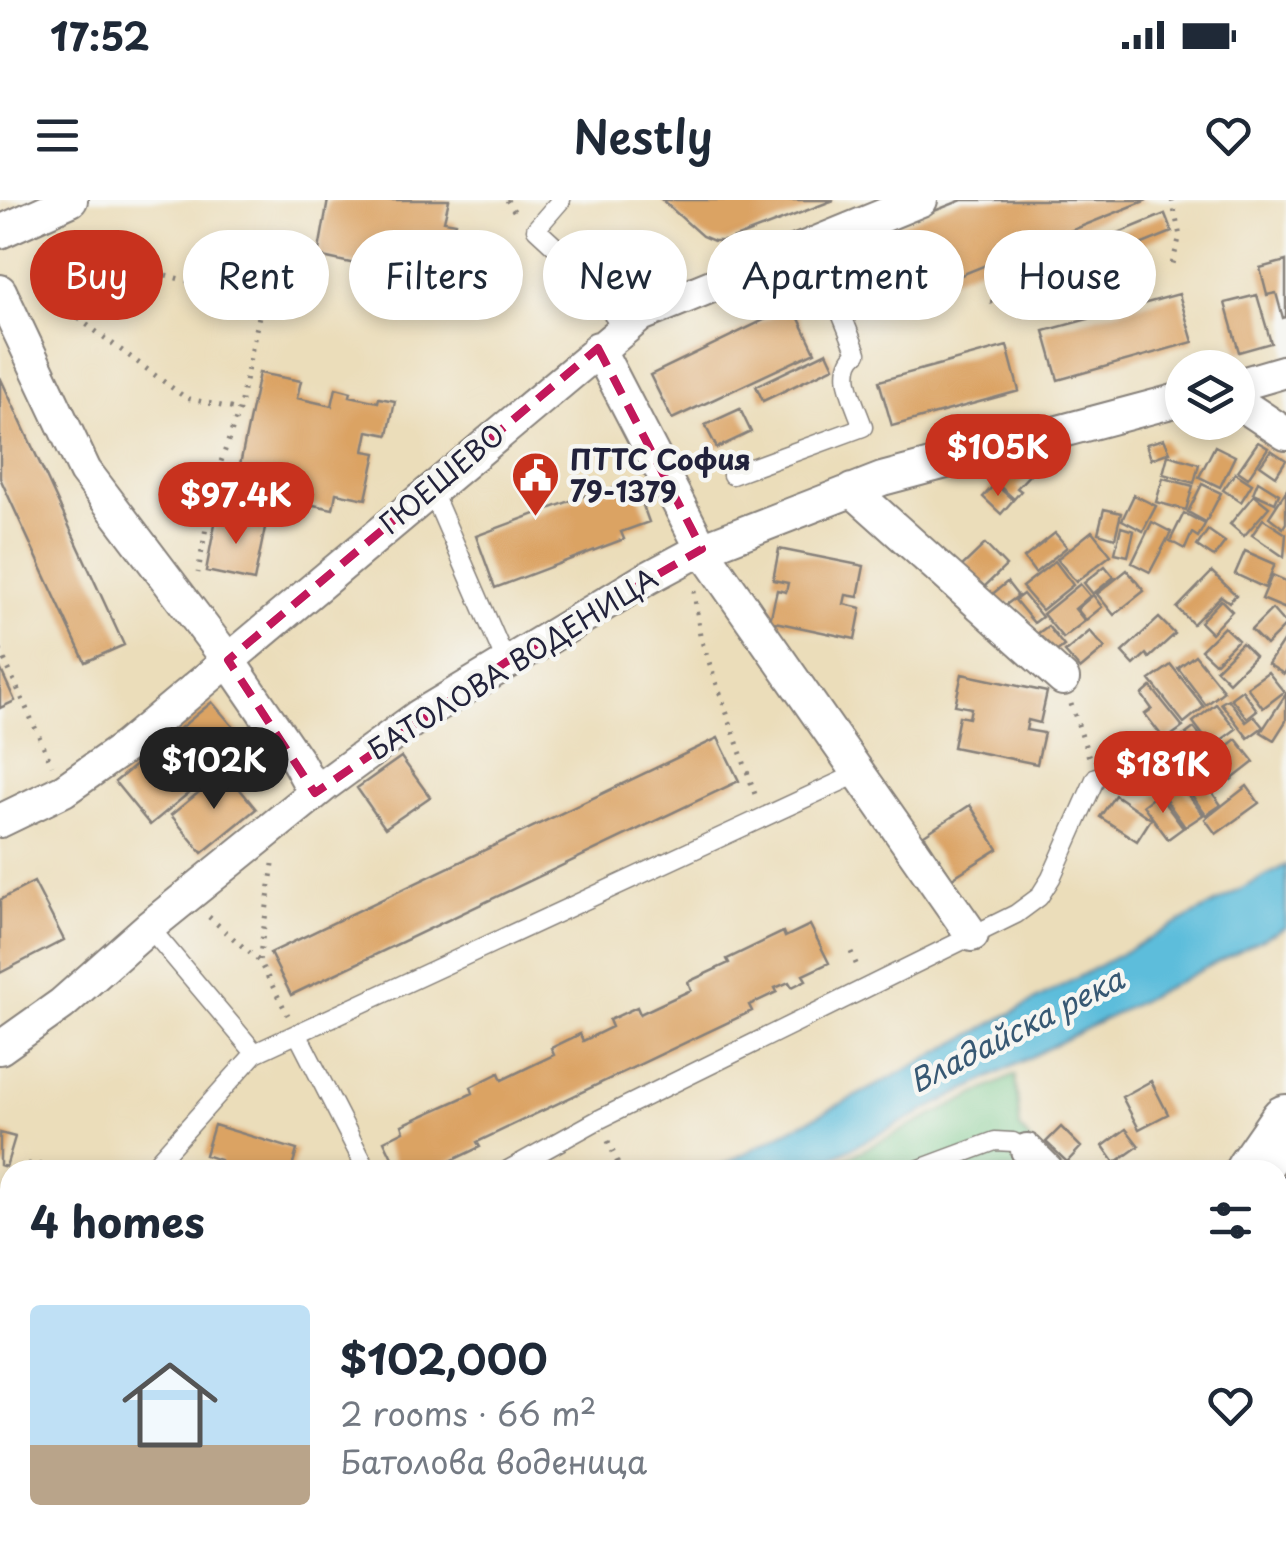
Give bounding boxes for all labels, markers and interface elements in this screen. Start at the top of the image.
text: 17:52 [50,7,150,64]
text: Nestly [573,101,713,169]
icon: menu [30,108,85,163]
icon: heart [1201,108,1256,163]
chip: Buy [30,230,163,320]
chip: Rent [183,230,329,320]
chip: Filters [349,230,523,320]
chip: New [543,230,687,320]
chip: Apartment [707,230,964,320]
chip: House [984,230,1156,320]
map controls [1165,350,1255,440]
button: layers [1165,350,1255,440]
street label: ГЮЕШЕВО [369,413,513,543]
pin: $105K [928,414,1068,499]
text: $105K [947,422,1049,470]
place label: ПТТС София 79-1379 [570,437,751,512]
public building icon: ПТТС София 79-1379 [509,450,561,518]
pin: $97.4K [155,462,317,547]
text: $97.4K [180,470,292,518]
street label: БАТОЛОВА ВОДЕНИЦА [359,556,665,770]
pin: $102K [144,727,284,812]
pin: $181K [1093,731,1233,816]
text: $102K [161,735,267,783]
text: $181K [1116,739,1210,787]
water label: Владайска река [901,955,1132,1102]
text: 4 homes [30,1189,205,1252]
icon: filters [1203,1193,1258,1248]
text: $102,000 [340,1326,548,1389]
icon: home [110,1345,230,1465]
icon: heart [1203,1378,1258,1433]
text: 2 rooms · 66 m² [340,1389,597,1437]
text: Батолова воденица [340,1437,647,1485]

